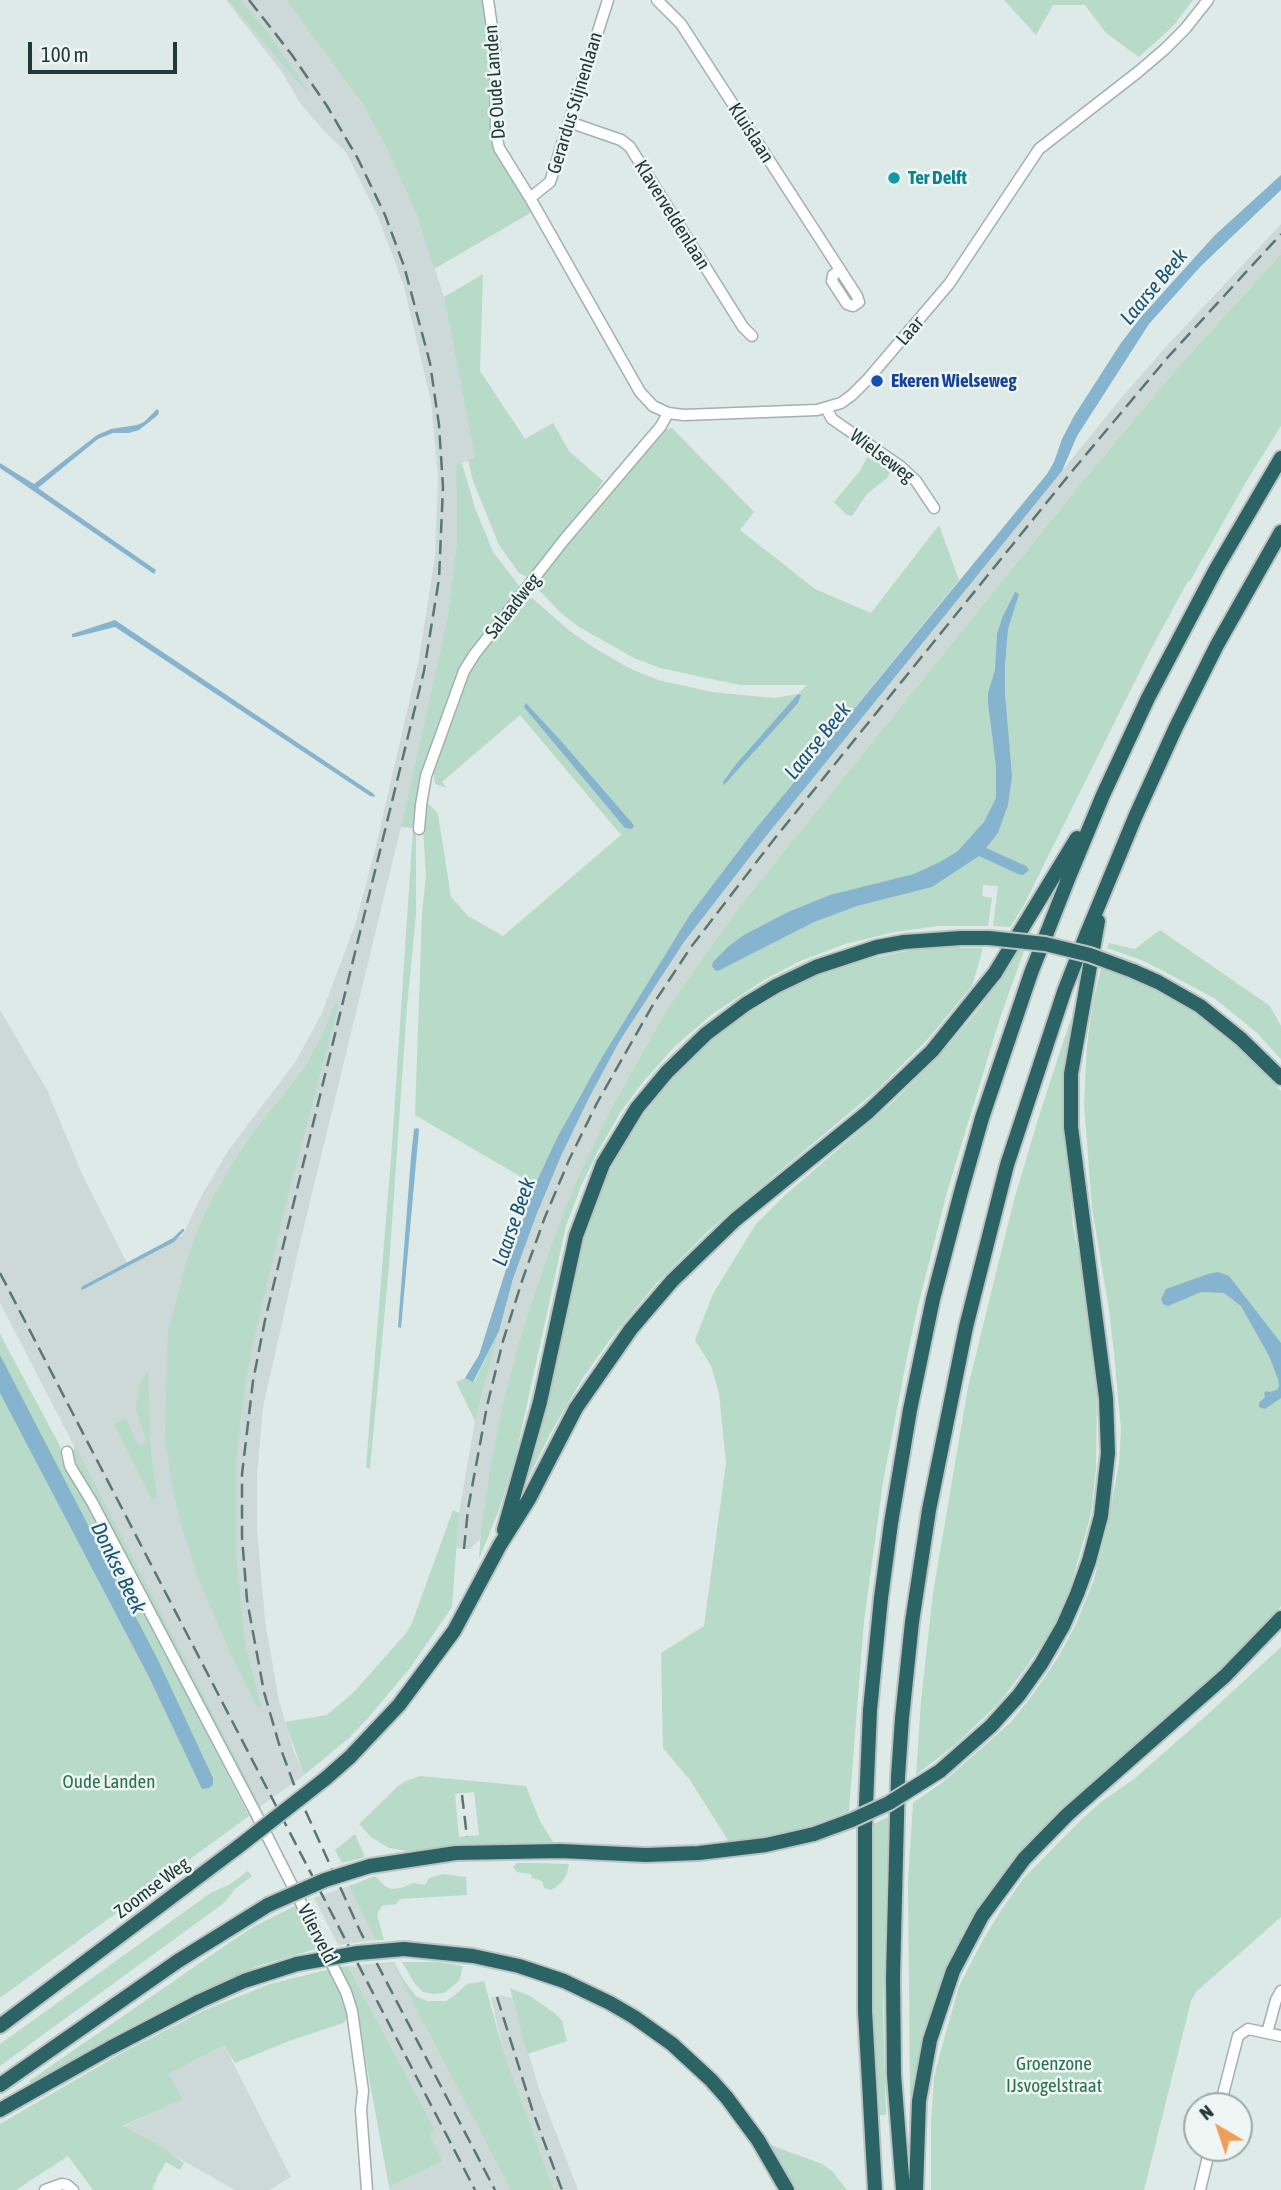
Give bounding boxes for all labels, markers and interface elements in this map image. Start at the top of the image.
street label: De Oude Landen [480,24,510,140]
scale bar [32,28,180,72]
street label: Gerardus Stijnenlaan [543,29,607,177]
text: 100 m [41,42,89,66]
street label: Kluislaan [723,99,779,167]
street label: Klaverveldenlaan [629,156,715,274]
place label: Ter Delft [908,167,967,189]
marker: Ter Delft [886,170,902,186]
water label: Laarse Beek [1115,244,1193,330]
street label: Laar [891,312,929,350]
place label: Ekeren Wielseweg [891,370,1017,392]
marker: Ekeren Wielseweg [869,373,885,389]
street label: Wielseweg [845,424,919,488]
street label: Salaadweg [480,569,546,643]
water label: Laarse Beek [779,698,857,784]
water label: Laarse Beek [487,1175,541,1269]
water label: Donkse Beek [85,1518,151,1618]
park label: Oude Landen [63,1771,155,1793]
street label: Zoomse Weg [110,1852,194,1924]
street label: Vlierveld [293,1901,341,1967]
park label: Groenzone IJsvogelstraat [1006,2053,1102,2097]
north arrow [1183,2092,1253,2162]
text: N [1195,2100,1217,2124]

